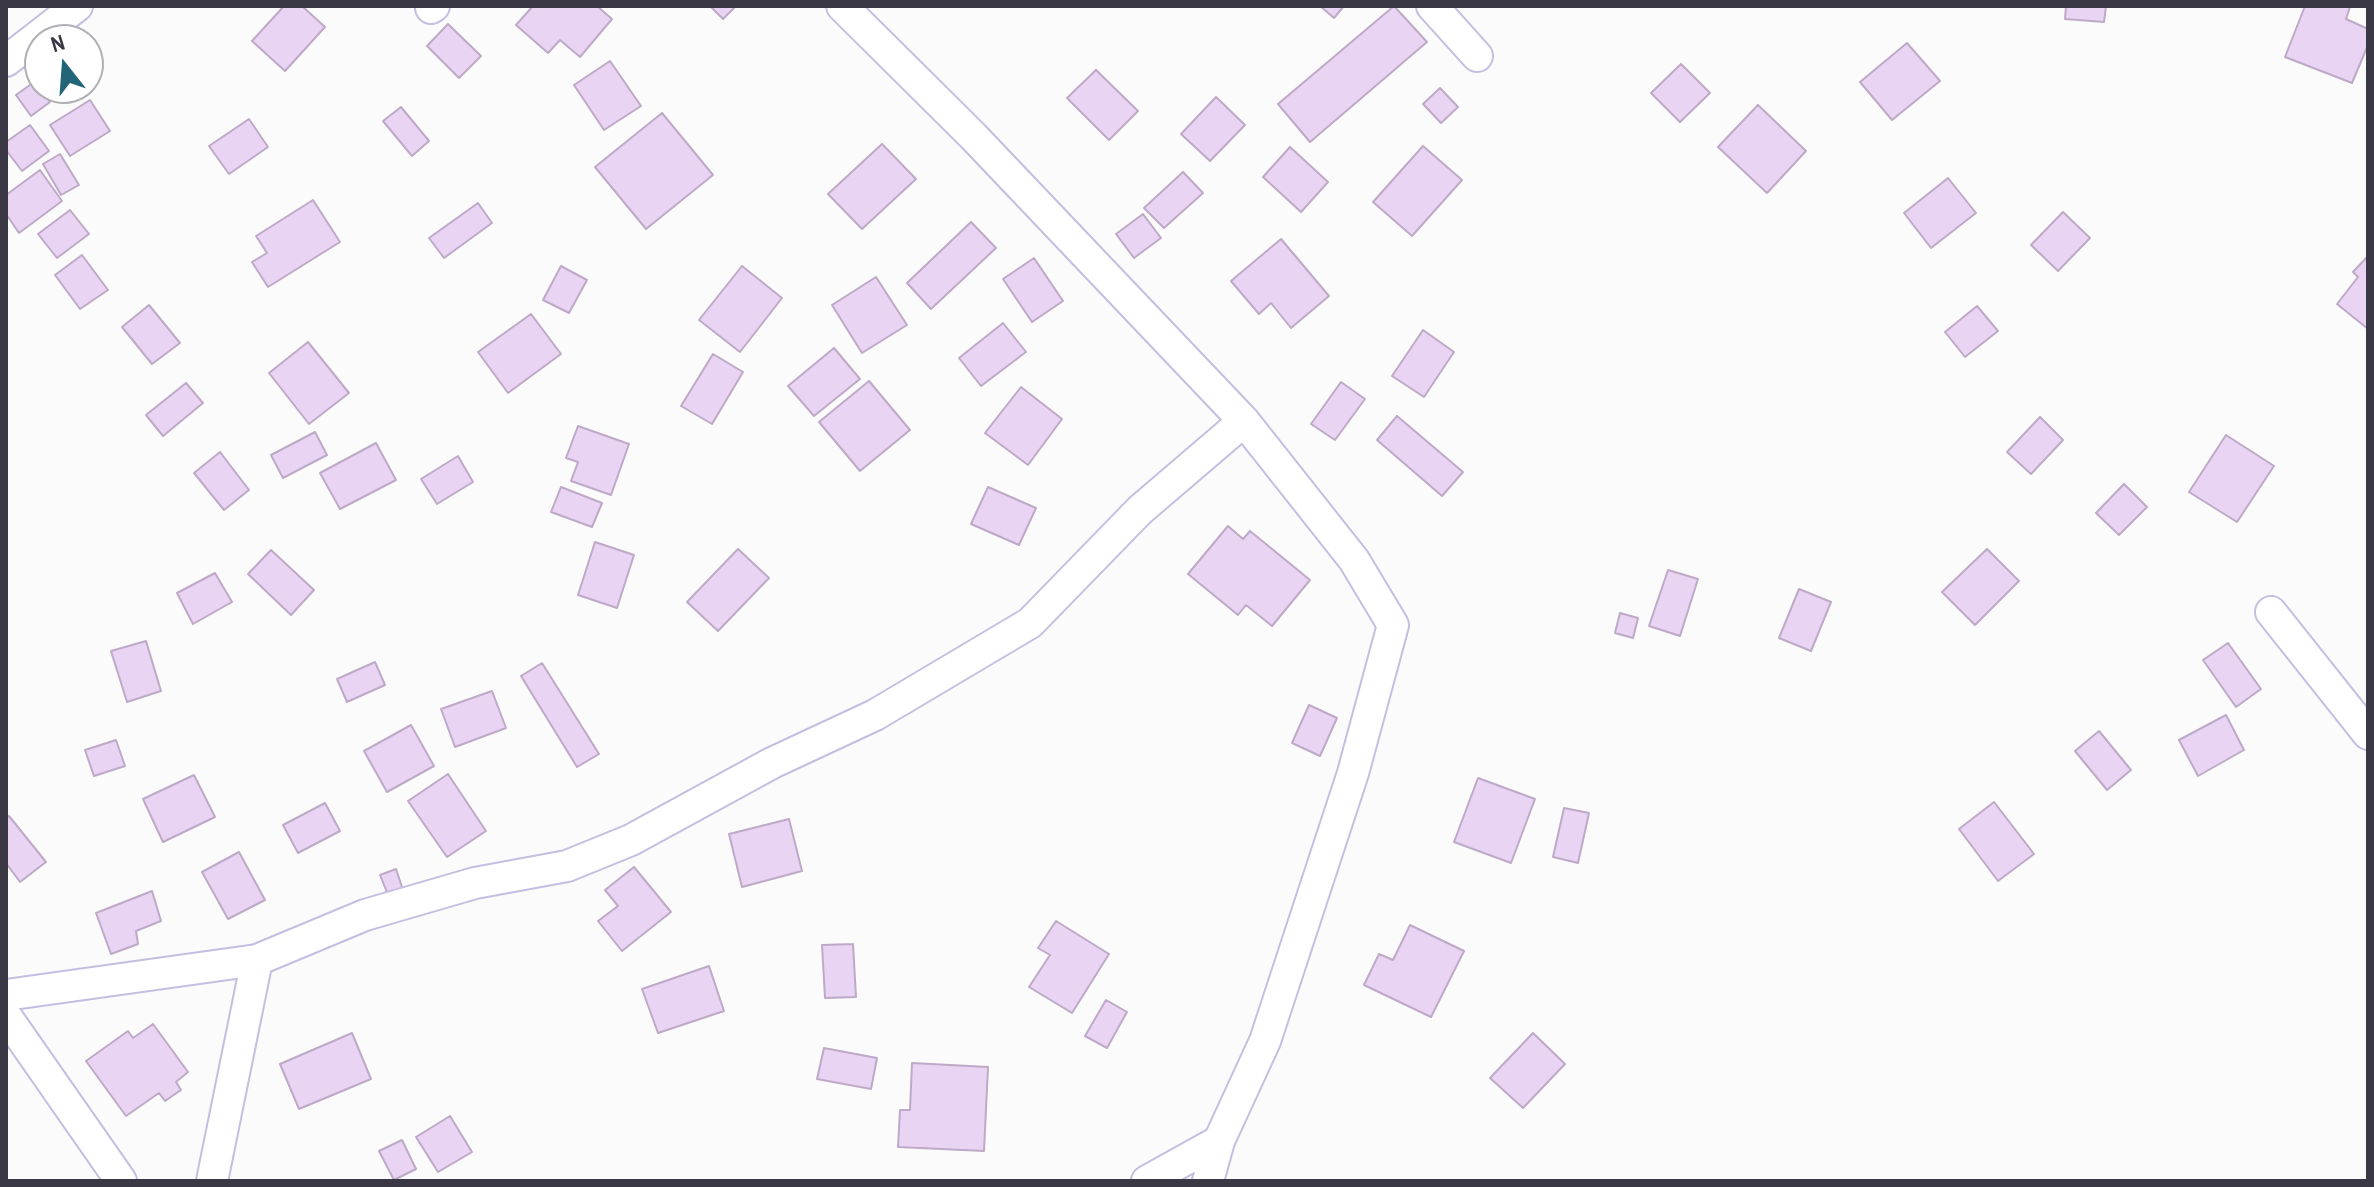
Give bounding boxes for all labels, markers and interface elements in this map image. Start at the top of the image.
north arrow [24,24,104,104]
text: N [47,27,68,59]

